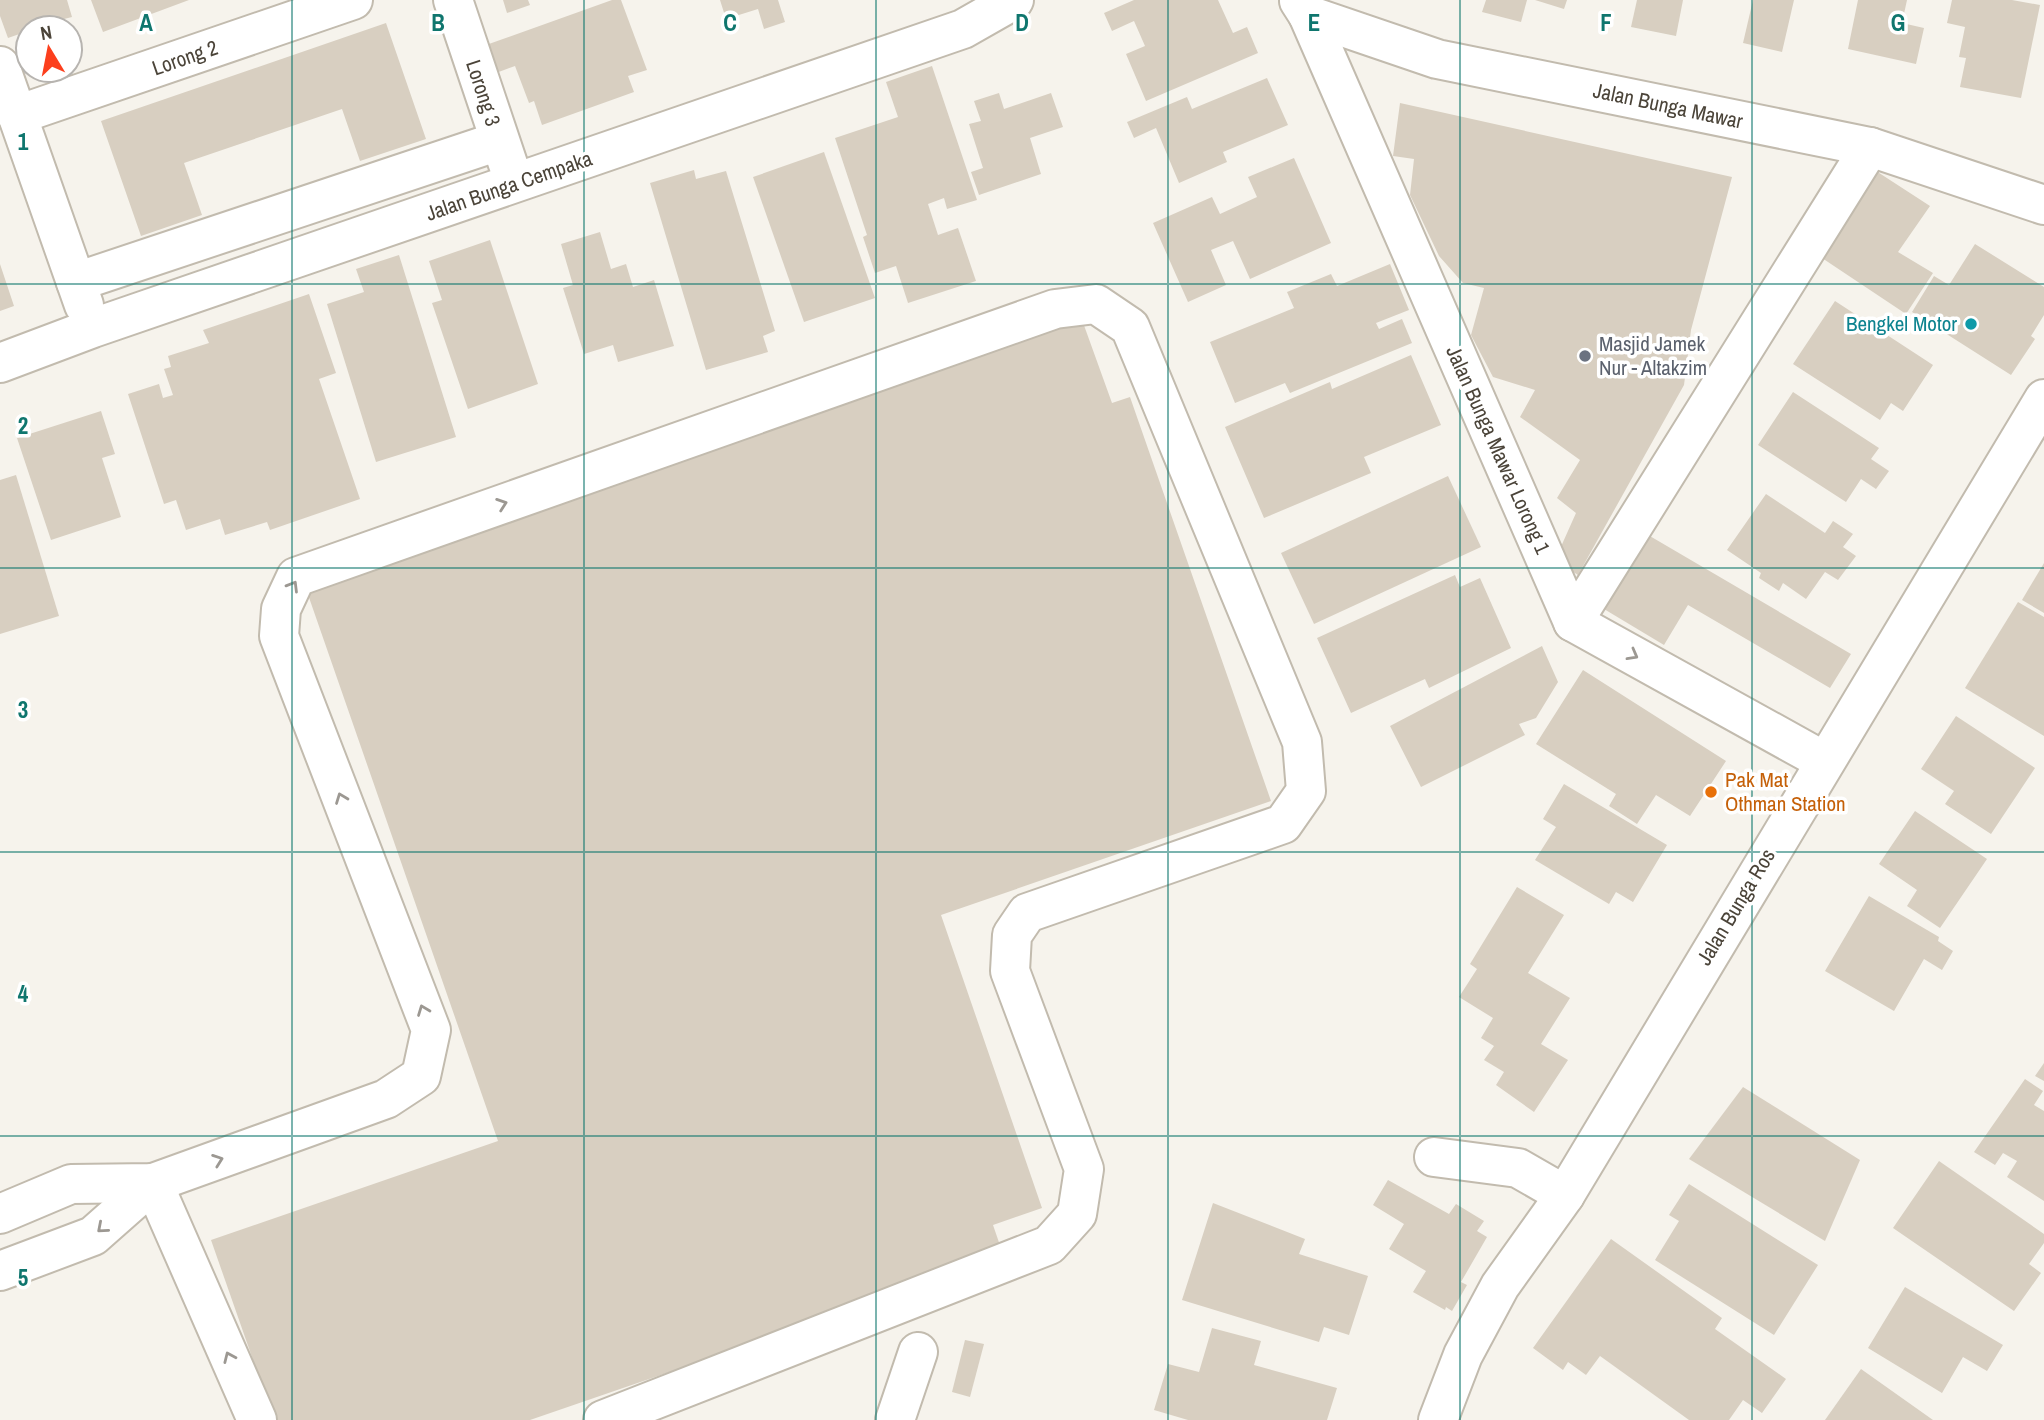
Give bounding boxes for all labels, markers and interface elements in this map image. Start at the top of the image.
text: A [139,7,153,38]
text: B [431,7,445,38]
text: C [723,7,737,38]
text: D [1015,7,1029,38]
text: E [1308,7,1320,38]
text: F [1600,7,1612,38]
text: G [1891,7,1905,38]
north arrow [14,14,84,84]
text: N [38,18,54,46]
street label: Lorong 2 [148,33,222,82]
street label: Lorong 3 [459,56,508,130]
street label: Jalan Bunga Mawar [1591,76,1746,136]
text: 1 [18,126,29,157]
street label: Jalan Bunga Cempaka [422,143,596,228]
place label: Bengkel Motor [1846,309,1957,338]
marker: Bengkel Motor [1963,316,1979,332]
place label: Masjid Jamek Nur - Altakzim [1599,329,1707,382]
street label: Jalan Bunga Mawar Lorong 1 [1439,341,1558,559]
marker: Masjid Jamek Nur - Altakzim [1577,348,1593,364]
text: 2 [18,410,28,441]
one-way arrow [496,498,508,512]
one-way arrow [285,580,298,593]
one-way arrow [1625,647,1638,660]
text: 3 [18,694,28,725]
place label: Pak Mat Othman Station [1725,765,1846,818]
marker: Pak Mat Othman Station [1703,784,1719,800]
one-way arrow [336,792,350,804]
street label: Jalan Bunga Ros [1689,843,1782,970]
text: 4 [18,978,29,1009]
one-way arrow [418,1005,432,1017]
one-way arrow [211,1154,223,1168]
one-way arrow [97,1220,110,1232]
text: 5 [18,1262,28,1293]
one-way arrow [223,1352,237,1365]

